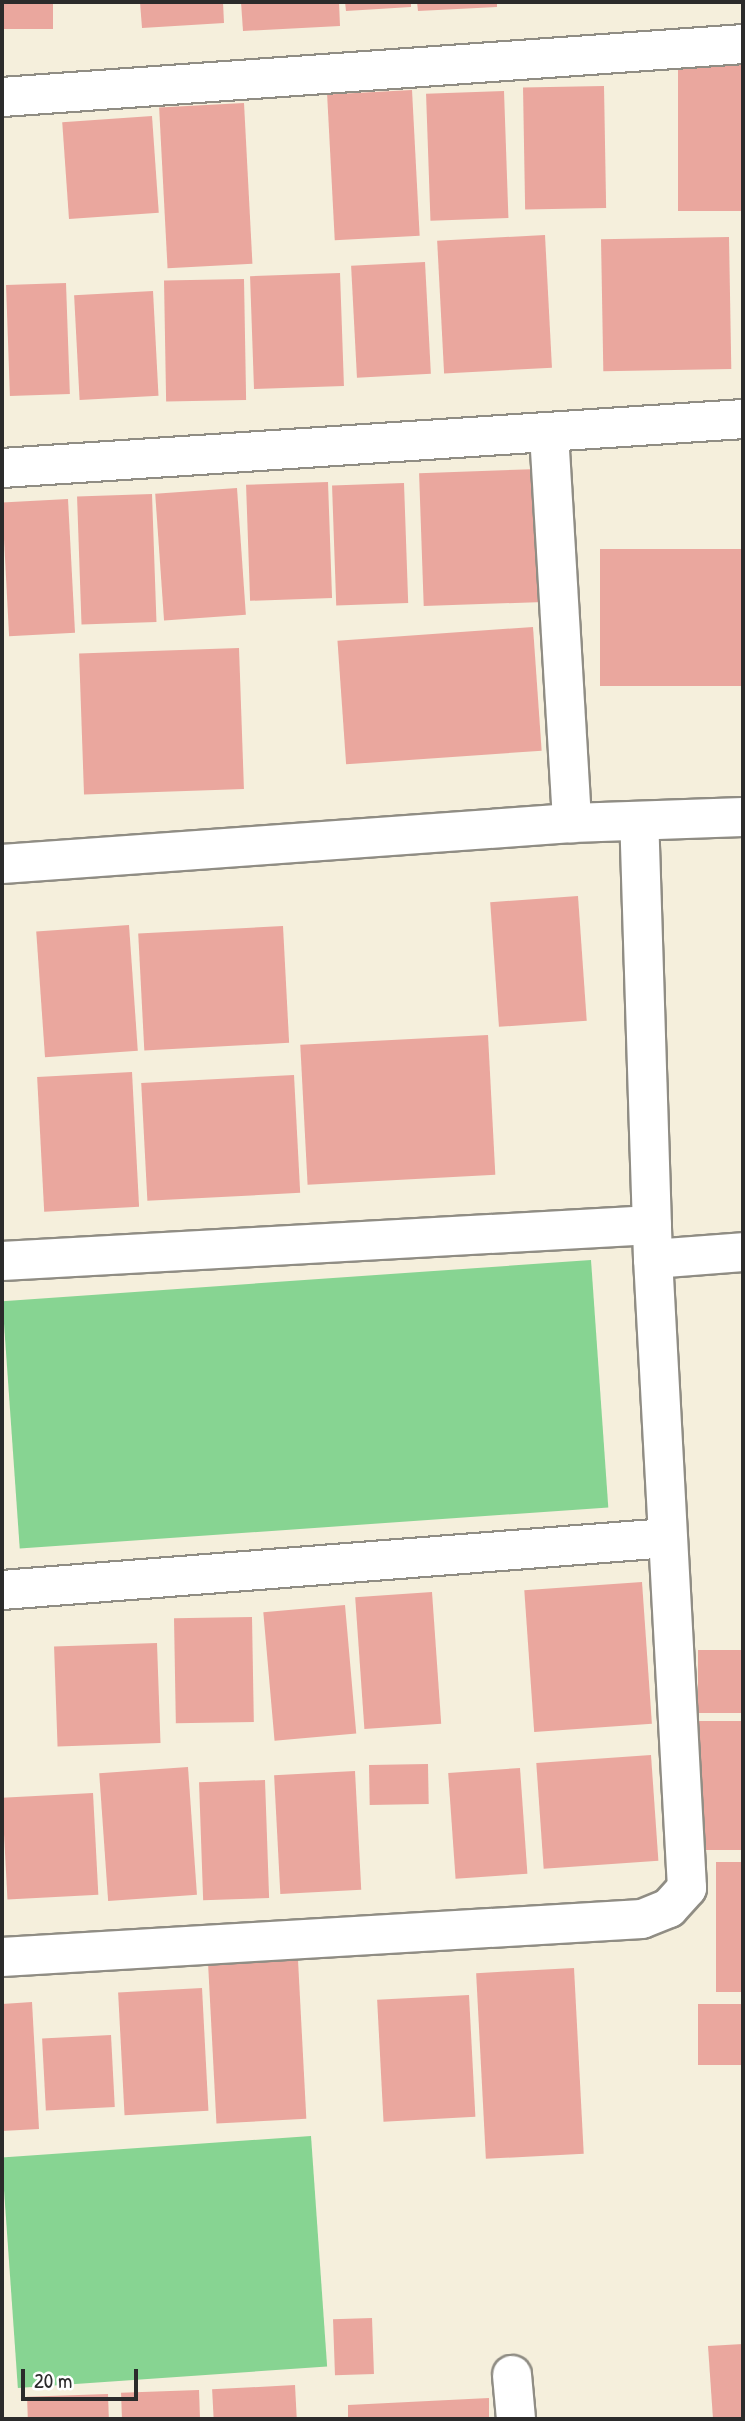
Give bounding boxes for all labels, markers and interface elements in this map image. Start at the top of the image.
scale bar [24,2354,142,2398]
text: 20 m [34,2366,72,2395]

